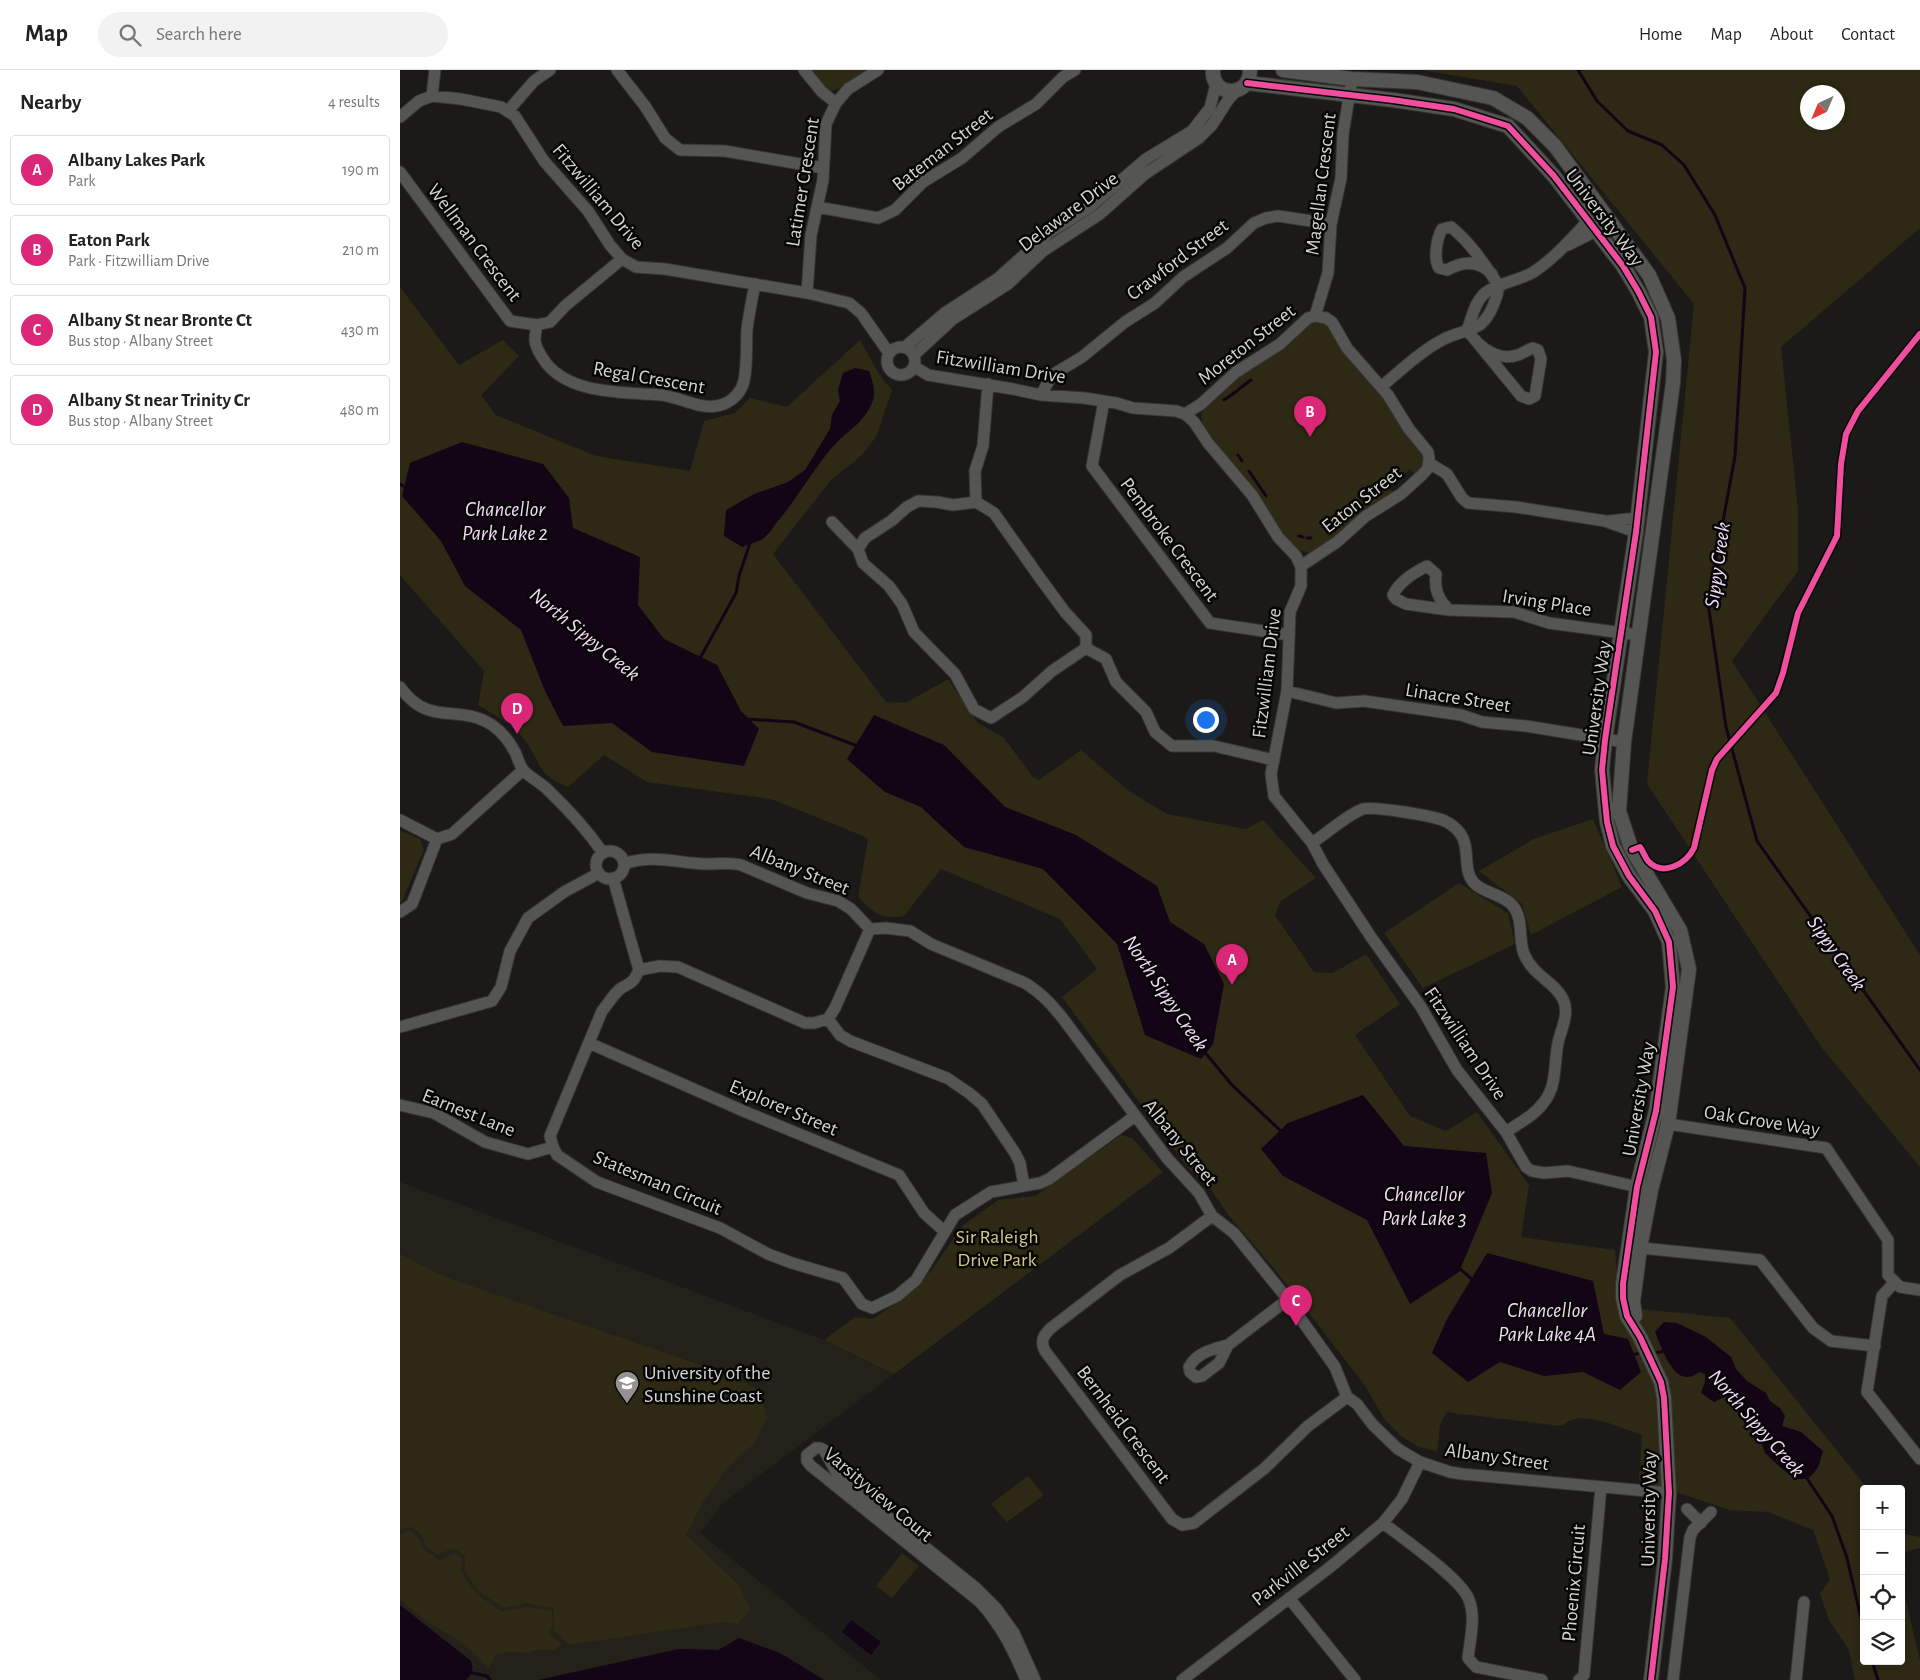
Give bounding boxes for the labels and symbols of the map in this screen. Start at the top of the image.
north arrow [1800,85,1845,130]
street label: Bateman Street [889,104,997,195]
street label: Magellan Crescent [1302,111,1340,256]
street label: Latimer Crescent [783,116,823,248]
street label: Fitzwilliam Drive [548,140,648,253]
street label: University Way [1561,165,1647,270]
street label: Delaware Drive [1015,168,1122,256]
street label: Wellman Crescent [424,180,525,306]
street label: Crawford Street [1123,215,1233,304]
street label: Moreton Street [1194,300,1299,389]
street label: Fitzwilliam Drive [935,347,1067,387]
street label: Regal Crescent [591,358,707,398]
pin: B [1294,396,1326,437]
street label: Eaton Street [1318,462,1406,537]
street label: Pembroke Crescent [1116,474,1222,606]
water label: Chancellor Park Lake 2 [462,499,548,544]
water label: Sippy Creek [1701,521,1735,609]
water label: North Sippy Creek [525,584,644,686]
street label: Irving Place [1501,586,1593,620]
street label: Fitzwilliam Drive [1249,607,1285,739]
street label: University Way [1579,639,1615,757]
street label: Linacre Street [1404,680,1512,716]
pin: D [501,693,533,734]
your location [1193,707,1219,733]
street label: Albany Street [747,841,852,899]
water label: Sippy Creek [1802,912,1870,995]
water label: North Sippy Creek [1118,931,1212,1056]
pin: A [1216,944,1248,985]
street label: Fitzwilliam Drive [1420,984,1510,1104]
street label: University Way [1619,1040,1659,1158]
street label: Explorer Street [726,1076,841,1140]
street label: Earnest Lane [419,1085,518,1141]
street label: Albany Street [1140,1096,1221,1190]
street label: Oak Grove Way [1703,1102,1822,1140]
street label: Statesman Circuit [591,1147,725,1219]
water label: Chancellor Park Lake 3 [1381,1184,1467,1229]
park label: Sir Raleigh Drive Park [955,1227,1039,1270]
pin: C [1280,1285,1312,1326]
water label: Chancellor Park Lake 4A [1498,1300,1596,1345]
street label: Bernheid Crescent [1073,1362,1174,1488]
place label: University of the Sunshine Coast [644,1363,770,1406]
water label: North Sippy Creek [1704,1366,1809,1482]
school or university icon: University of the Sunshine Coast [614,1370,640,1404]
street label: Albany Street [1444,1440,1551,1474]
street label: Varsityview Court [820,1444,937,1546]
street label: University Way [1638,1450,1660,1567]
street label: Parkville Street [1248,1521,1353,1610]
street label: Phoenix Circuit [1559,1523,1589,1643]

